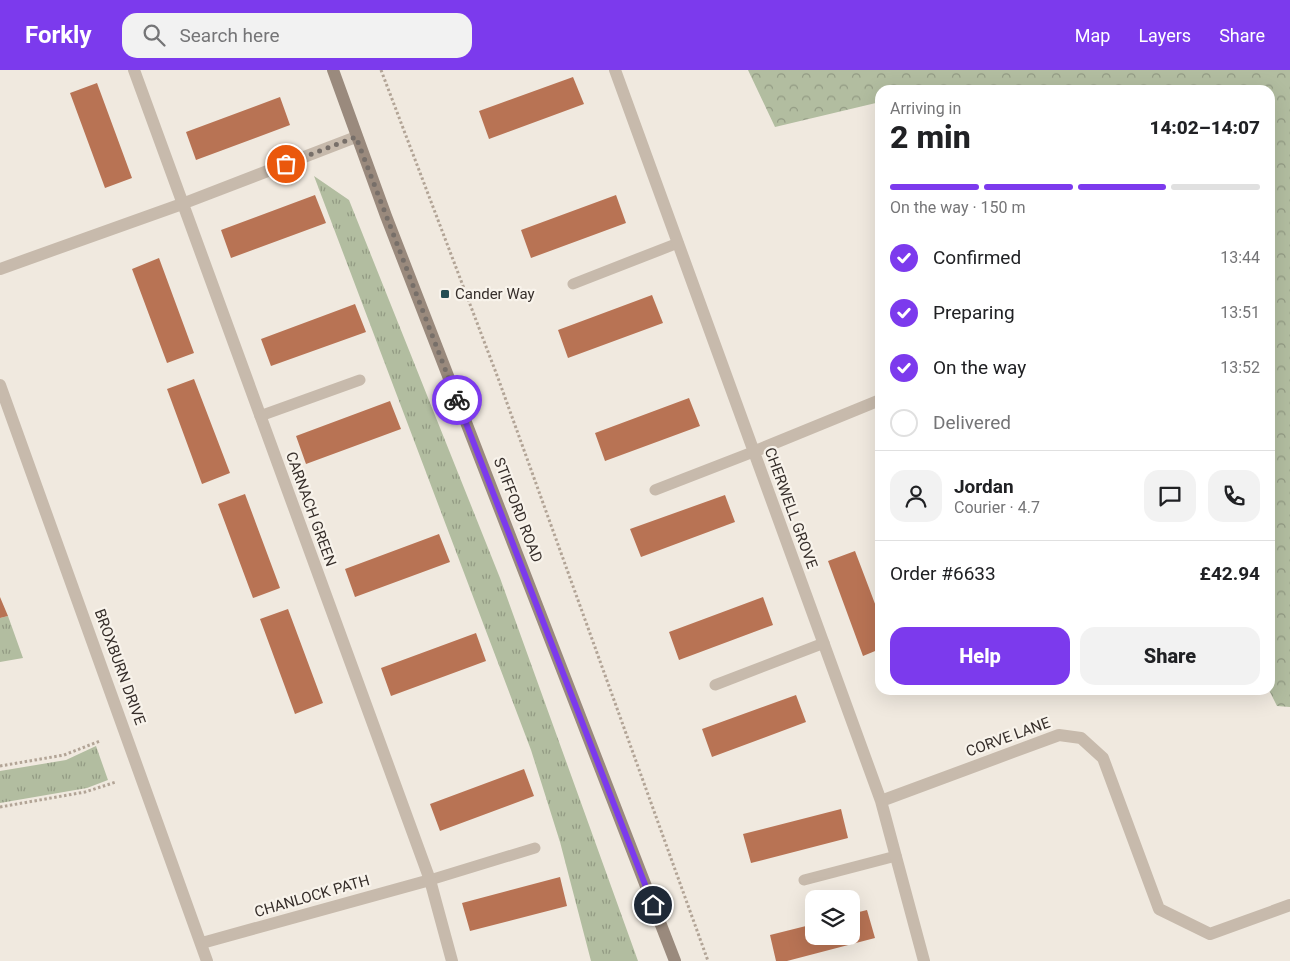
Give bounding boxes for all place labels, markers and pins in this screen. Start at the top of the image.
pin [265,143,307,185]
place label: Cander Way [455,285,535,303]
marker: Cander Way [439,288,451,300]
pin [632,884,674,926]

